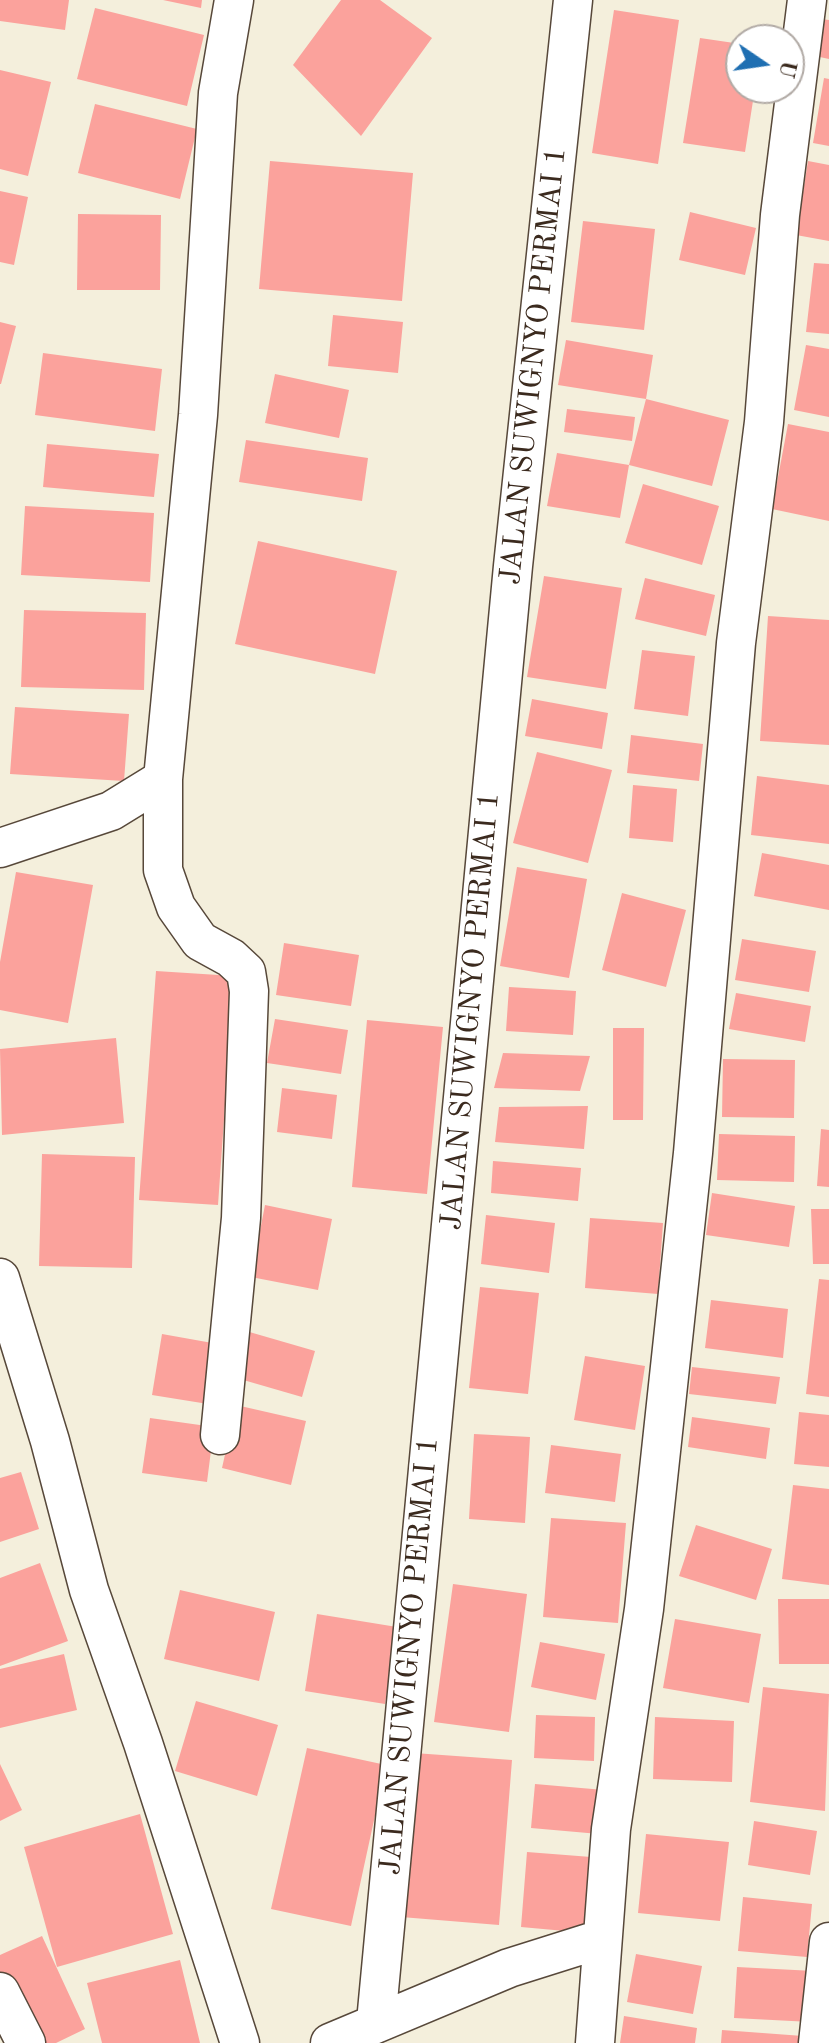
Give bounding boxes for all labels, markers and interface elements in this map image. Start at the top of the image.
north arrow [725,24,805,104]
text: U [774,58,799,80]
street label: JALAN SUWIGNYO PERMAI 1 [493,146,575,586]
street label: JALAN SUWIGNYO PERMAI 1 [434,790,508,1232]
street label: JALAN SUWIGNYO PERMAI 1 [373,1435,447,1877]

